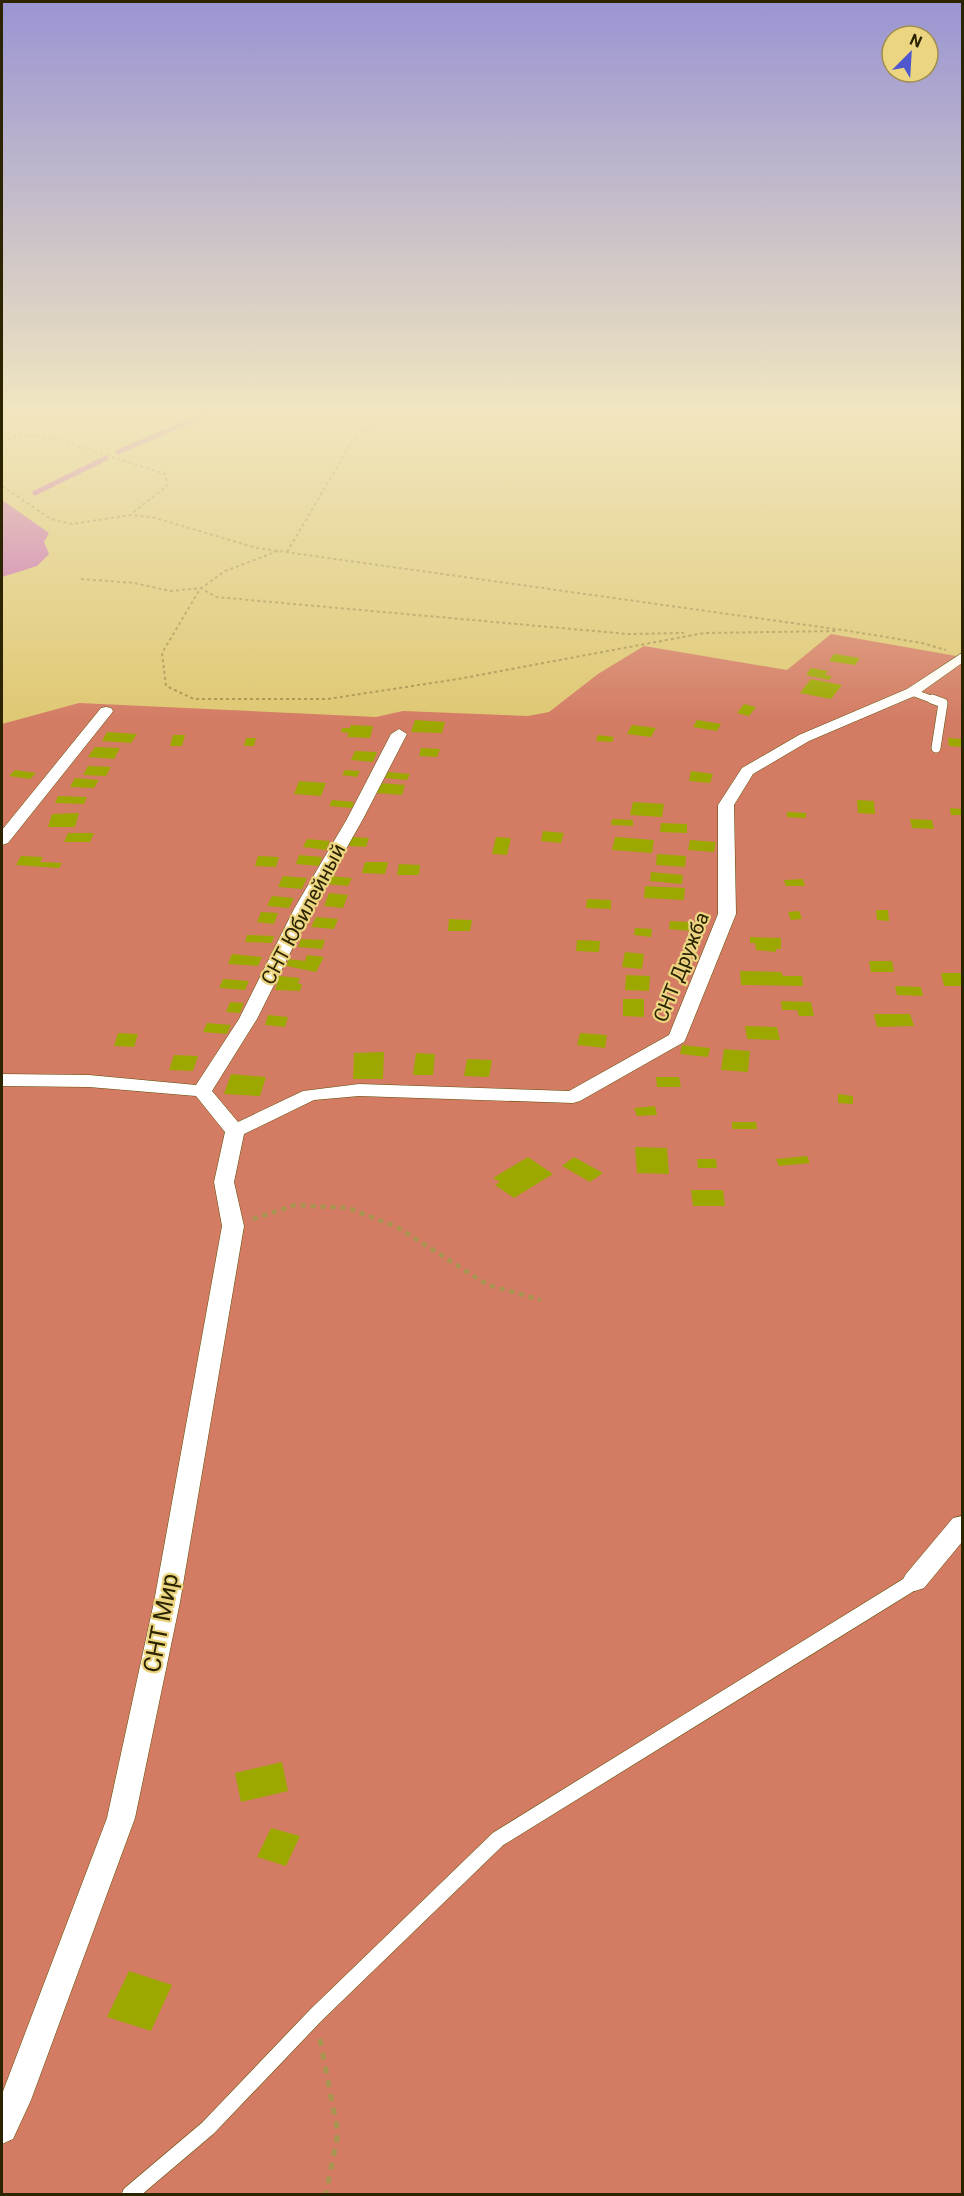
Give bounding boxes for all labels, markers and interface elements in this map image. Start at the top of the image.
north arrow [880,24,940,84]
text: N [907,30,925,52]
street label: СНТ Юбилейный [256,839,350,989]
street label: СНТ Дружба [648,909,714,1025]
street label: СНТ Мир [138,1571,184,1675]

